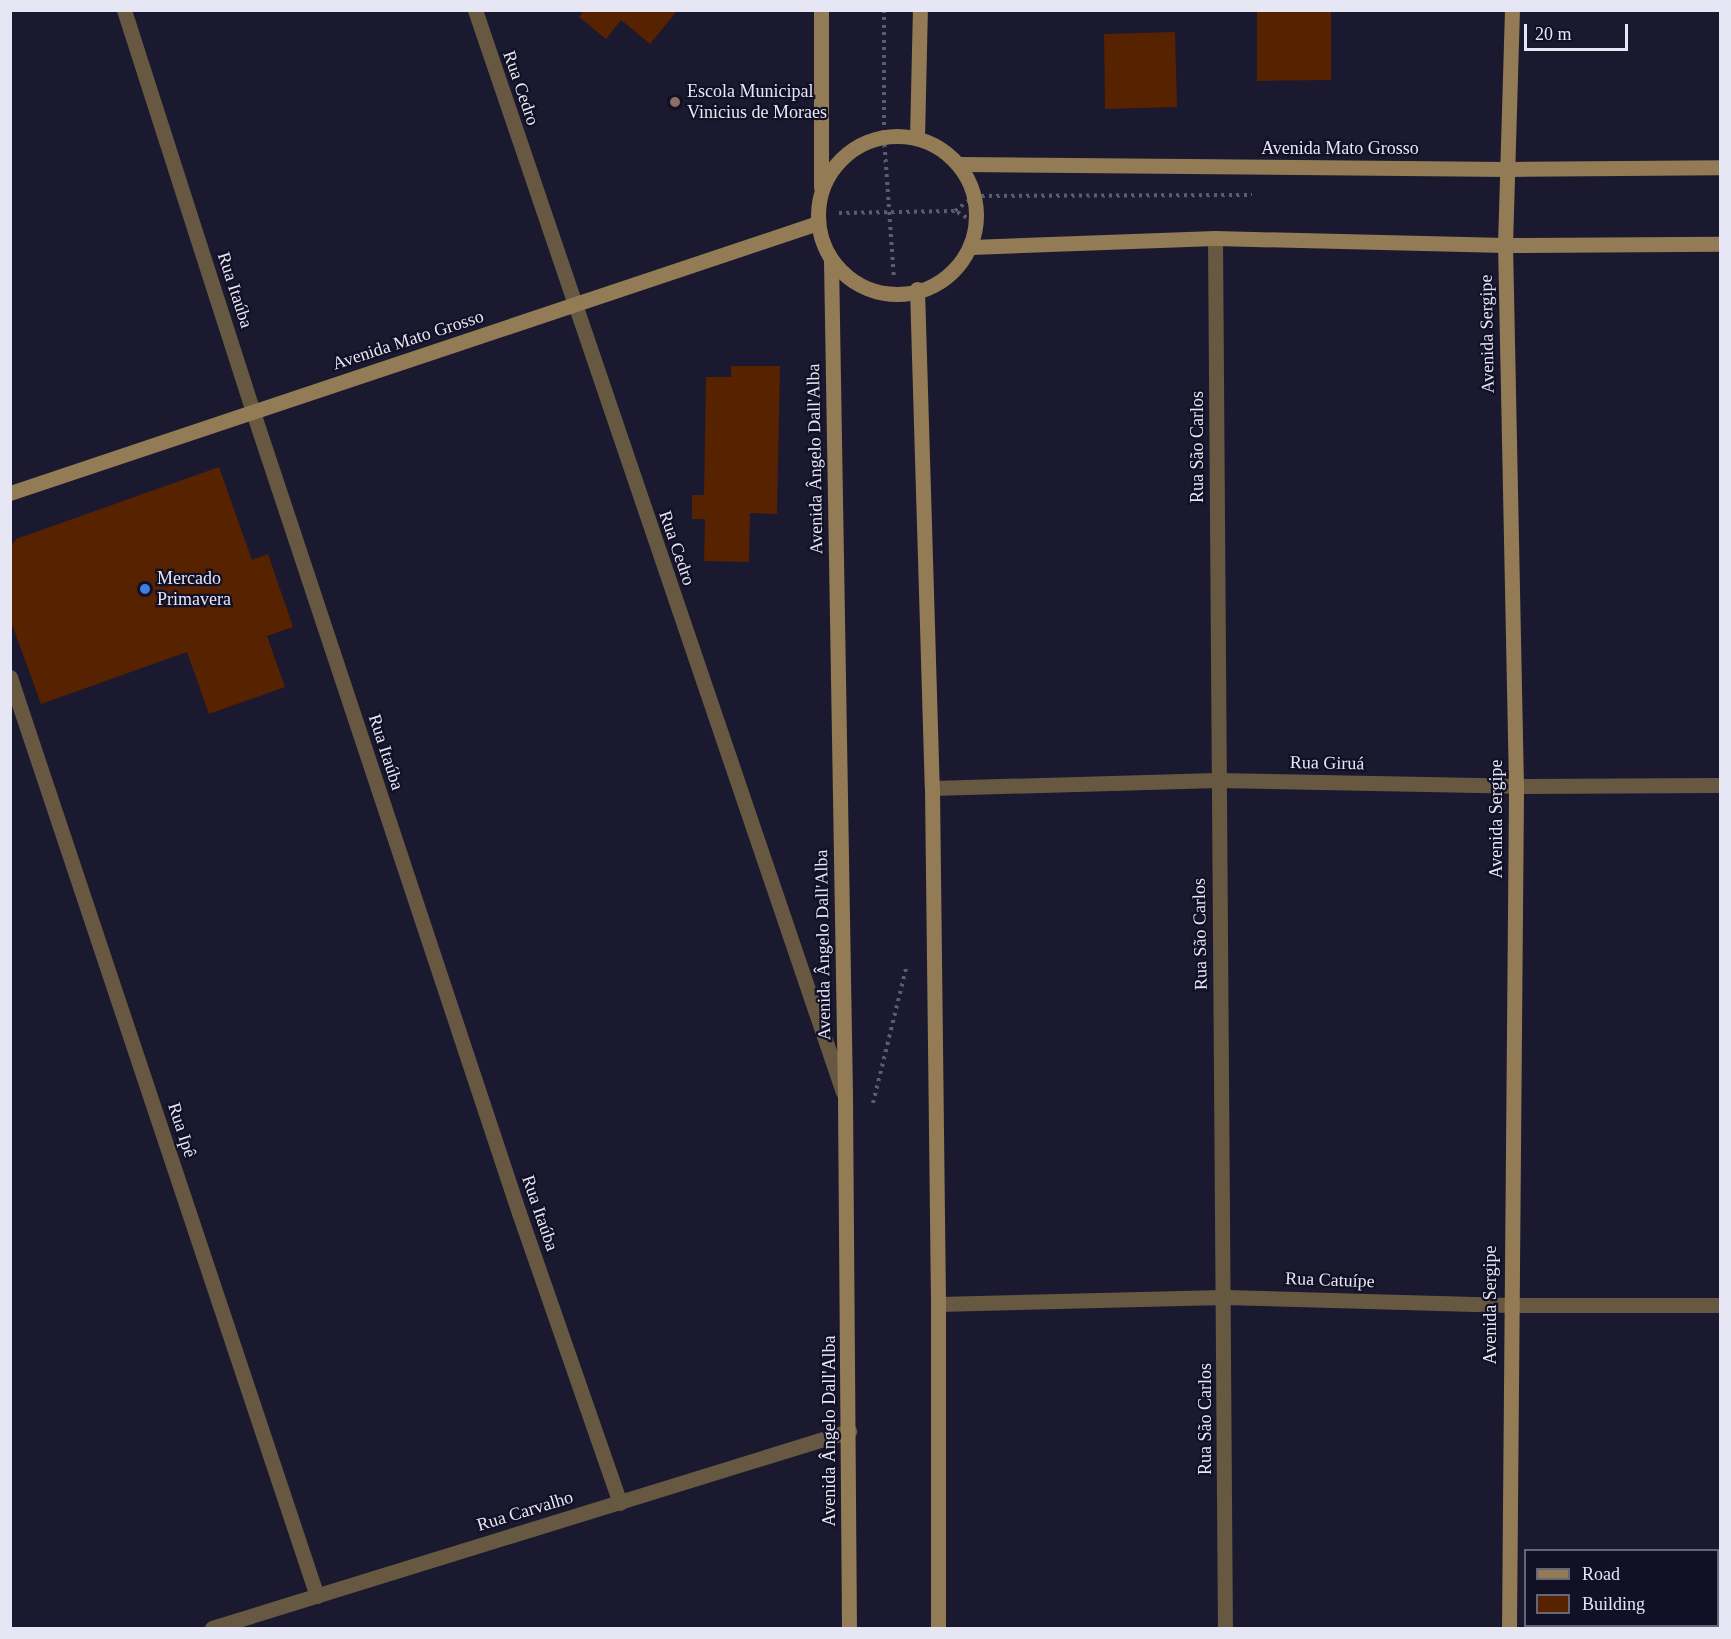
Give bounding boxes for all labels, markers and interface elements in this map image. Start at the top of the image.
scale bar [1527,12,1630,50]
text: 20 m [1535,24,1572,44]
street label: Rua Cedro [498,48,544,128]
place label: Escola Municipal Vinicius de Moraes [687,81,827,124]
marker: Escola Municipal Vinicius de Moraes [668,95,682,109]
street label: Avenida Mato Grosso [1261,137,1419,159]
street label: Rua Itaúba [213,249,257,331]
street label: Avenida Sergipe [1475,274,1499,394]
street label: Avenida Mato Grosso [330,305,486,375]
street label: Avenida Ângelo Dall'Alba [803,363,827,555]
street label: Rua São Carlos [1186,391,1208,503]
street label: Rua Cedro [654,508,700,588]
place label: Mercado Primavera [157,568,231,610]
marker: Mercado Primavera [138,582,152,596]
street label: Rua Itaúba [364,711,408,793]
street label: Rua Giruá [1290,752,1364,774]
street label: Avenida Sergipe [1485,760,1507,878]
street label: Avenida Ângelo Dall'Alba [811,849,835,1041]
street label: Rua São Carlos [1188,878,1212,990]
street label: Rua Ipê [163,1100,201,1160]
street label: Rua Itaúba [517,1172,563,1254]
street label: Avenida Sergipe [1479,1246,1501,1364]
street label: Rua Catuípe [1285,1268,1375,1292]
street label: Avenida Ângelo Dall'Alba [818,1336,840,1526]
street label: Rua São Carlos [1194,1363,1216,1475]
street label: Rua Carvalho [474,1486,576,1536]
legend [1524,1549,1719,1627]
text: Road [1582,1564,1620,1584]
text: Building [1582,1594,1645,1614]

